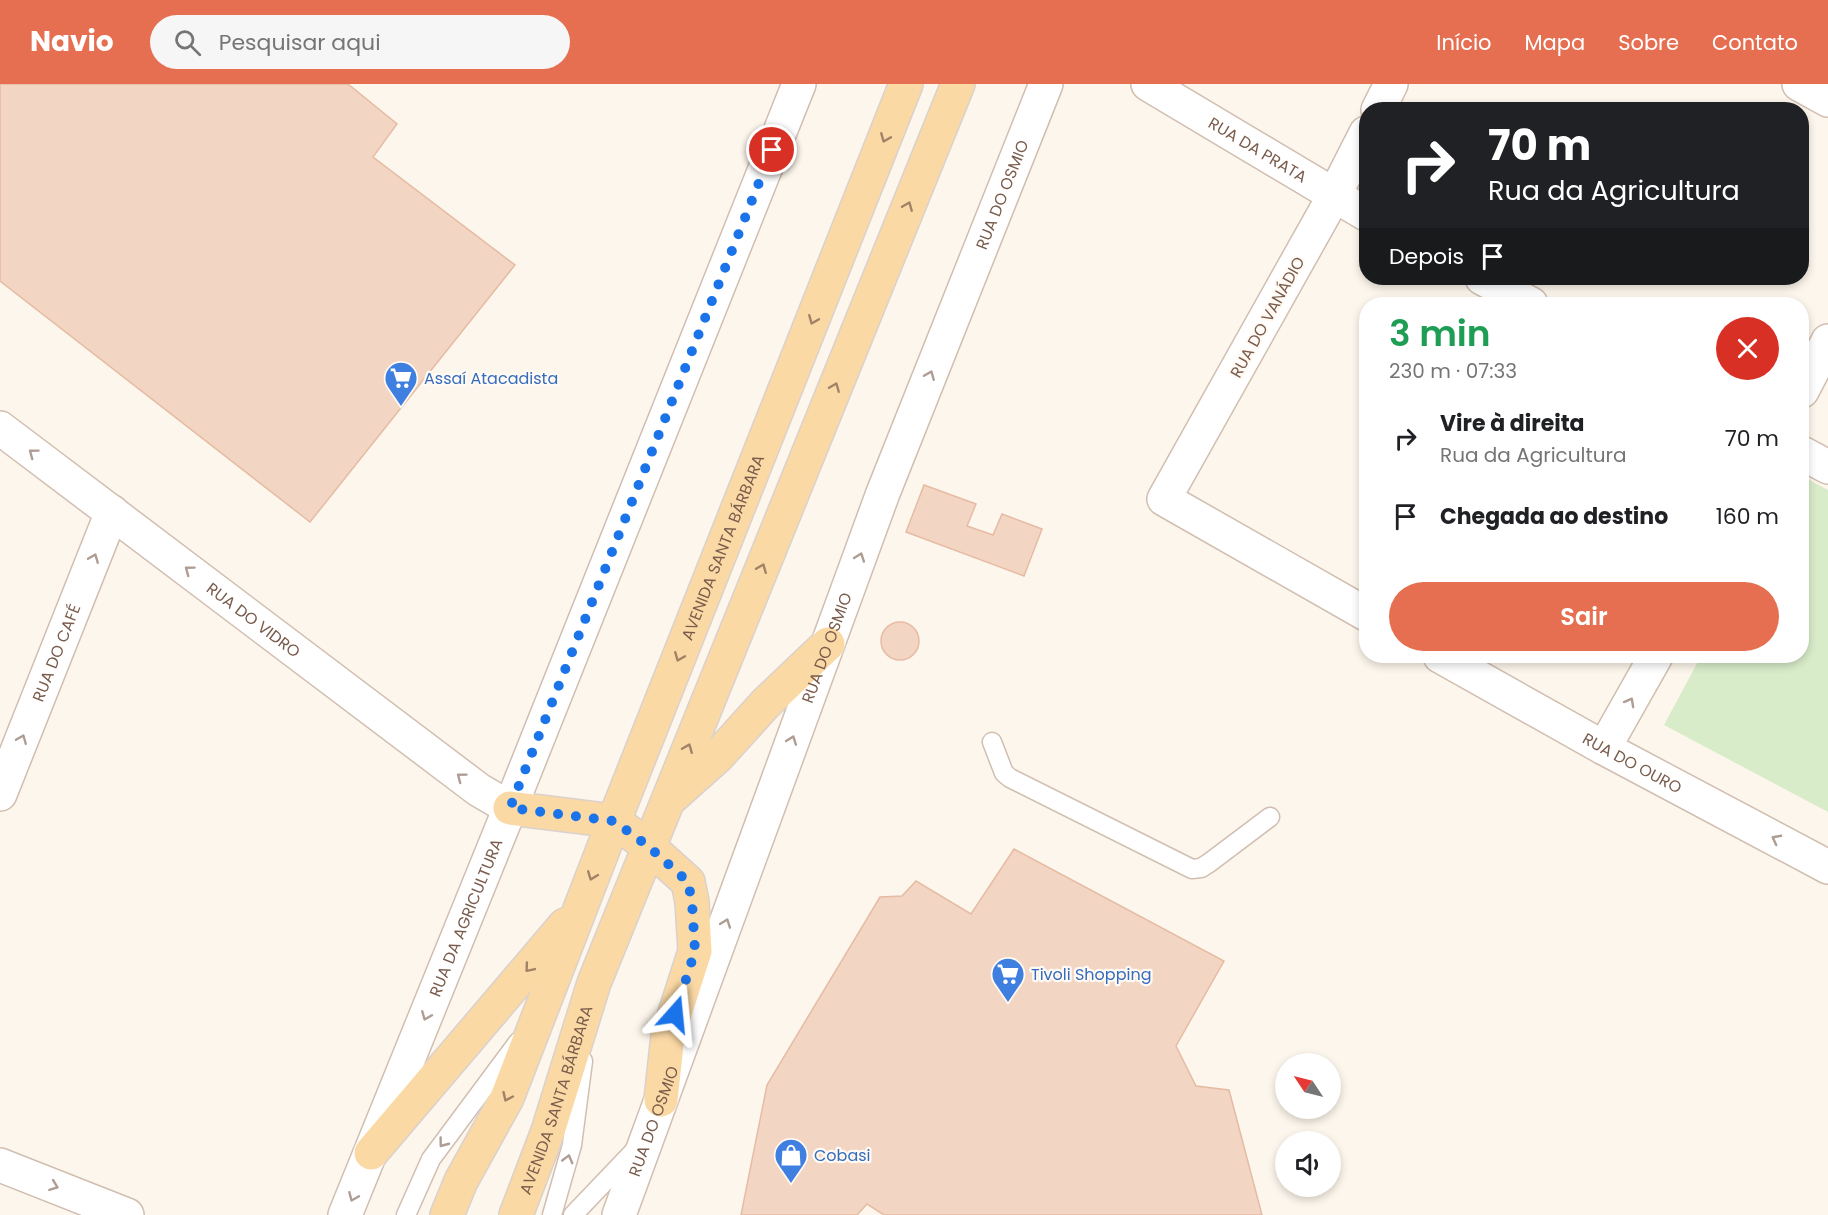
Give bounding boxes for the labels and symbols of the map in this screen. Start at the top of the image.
street label: RUA DA PRATA [1204,112,1312,188]
pin [746,124,797,175]
one-way arrow [879,133,892,143]
street label: RUA DO OSMIO [970,137,1035,253]
one-way arrow [901,202,913,213]
street label: RUA DO VANÁDIO [1225,253,1310,382]
one-way arrow [808,313,820,324]
supermarket icon: Assaí Atacadista [383,360,419,407]
place label: Assaí Atacadista [424,367,558,390]
one-way arrow [923,370,935,381]
one-way arrow [828,382,840,393]
one-way arrow [29,449,40,460]
street label: AVENIDA SANTA BÁRBARA [676,451,770,644]
one-way arrow [852,552,865,563]
one-way arrow [87,553,99,564]
one-way arrow [755,563,767,574]
one-way arrow [185,566,196,577]
street label: RUA DO VIDRO [202,577,305,663]
street label: RUA DO OSMIO [796,589,858,706]
street label: RUA DO CAFÉ [27,601,86,705]
one-way arrow [674,651,686,662]
one-way arrow [1623,698,1634,708]
street label: RUA DO OURO [1578,727,1686,799]
one-way arrow [15,734,27,745]
one-way arrow [785,735,798,746]
one-way arrow [681,744,693,755]
one-way arrow [457,773,468,784]
street label: RUA DA AGRICULTURA [424,835,509,1000]
one-way arrow [1772,835,1783,846]
one-way arrow [587,870,600,881]
one-way arrow [718,918,731,929]
supermarket icon: Tivoli Shopping [990,956,1026,1003]
one-way arrow [525,961,536,972]
place label: Tivoli Shopping [1031,963,1151,986]
position arrow [643,982,707,1046]
street label: AVENIDA SANTA BÁRBARA [514,1002,598,1198]
one-way arrow [421,1010,433,1021]
north arrow [1275,1053,1341,1119]
street label: RUA DO OSMIO [623,1063,685,1180]
one-way arrow [502,1090,514,1101]
one-way arrow [439,1136,450,1147]
shop icon: Cobasi [773,1137,809,1184]
place label: Cobasi [814,1144,871,1167]
one-way arrow [561,1154,573,1164]
one-way arrow [49,1179,59,1192]
one-way arrow [348,1190,360,1201]

